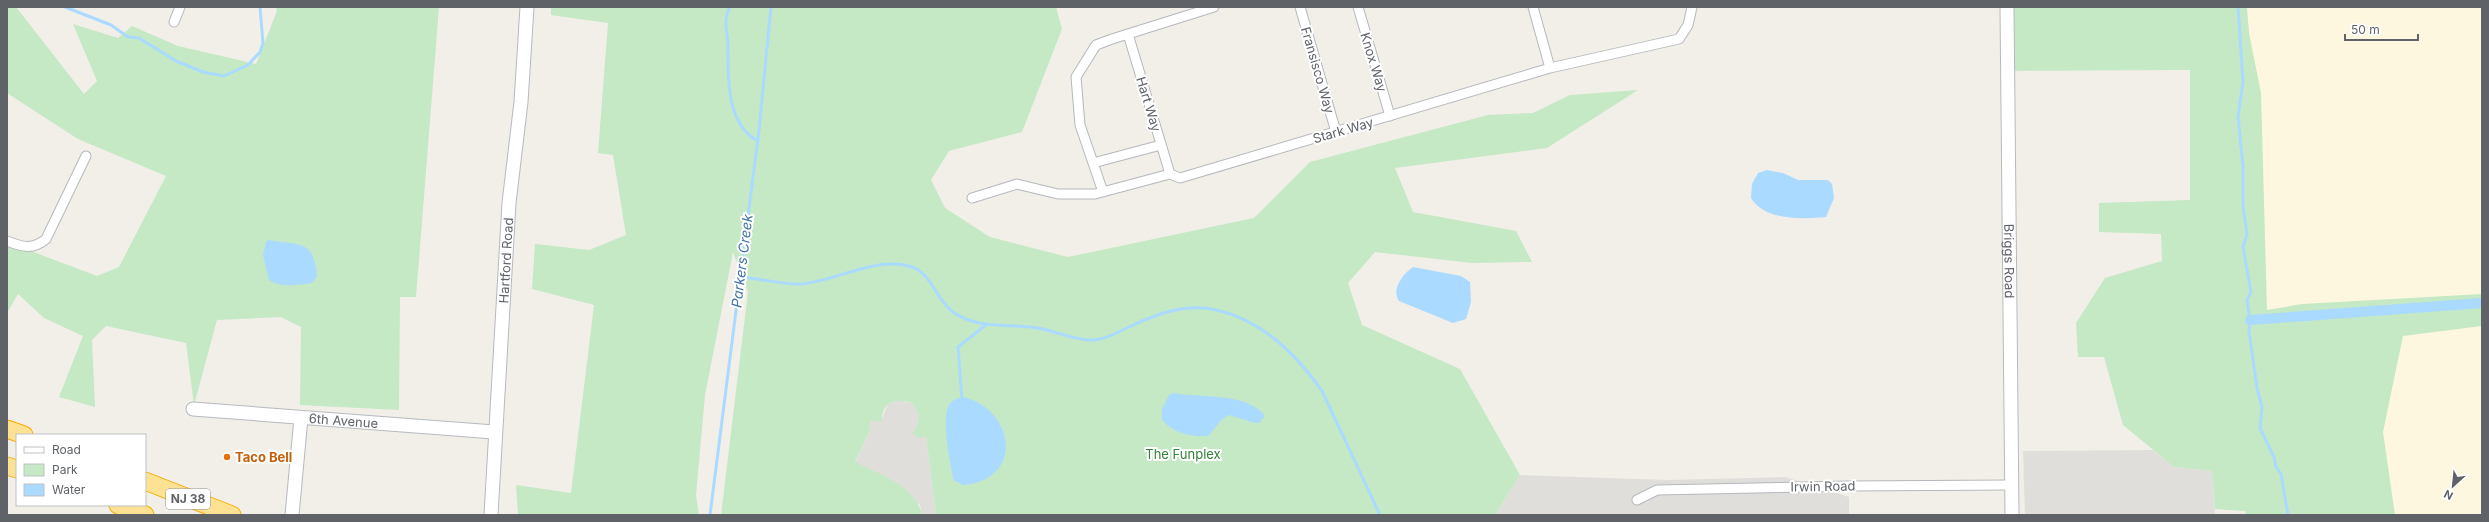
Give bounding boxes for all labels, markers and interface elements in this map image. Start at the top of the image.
scale bar [2345,16,2418,42]
text: 50 m [2351,22,2380,37]
street label: Fransisco Way [1298,25,1338,115]
street label: Knox Way [1357,30,1391,94]
street label: Hart Way [1133,75,1165,133]
street label: Stark Way [1311,114,1375,146]
water label: Parkers Creek [727,213,756,309]
street label: Hartford Road [495,217,516,304]
street label: Briggs Road [2001,224,2018,298]
street label: 6th Avenue [308,410,379,431]
legend [16,434,146,506]
text: Road [52,442,81,457]
park label: The Funplex [1145,446,1221,462]
place label: Taco Bell [235,449,292,465]
marker: Taco Bell [222,452,232,462]
text: Park [52,462,78,477]
north arrow [2433,466,2473,506]
street label: Irwin Road [1790,477,1856,495]
text: Water [52,482,86,497]
text: N [2442,487,2455,503]
road number: NJ 38 [166,489,210,509]

